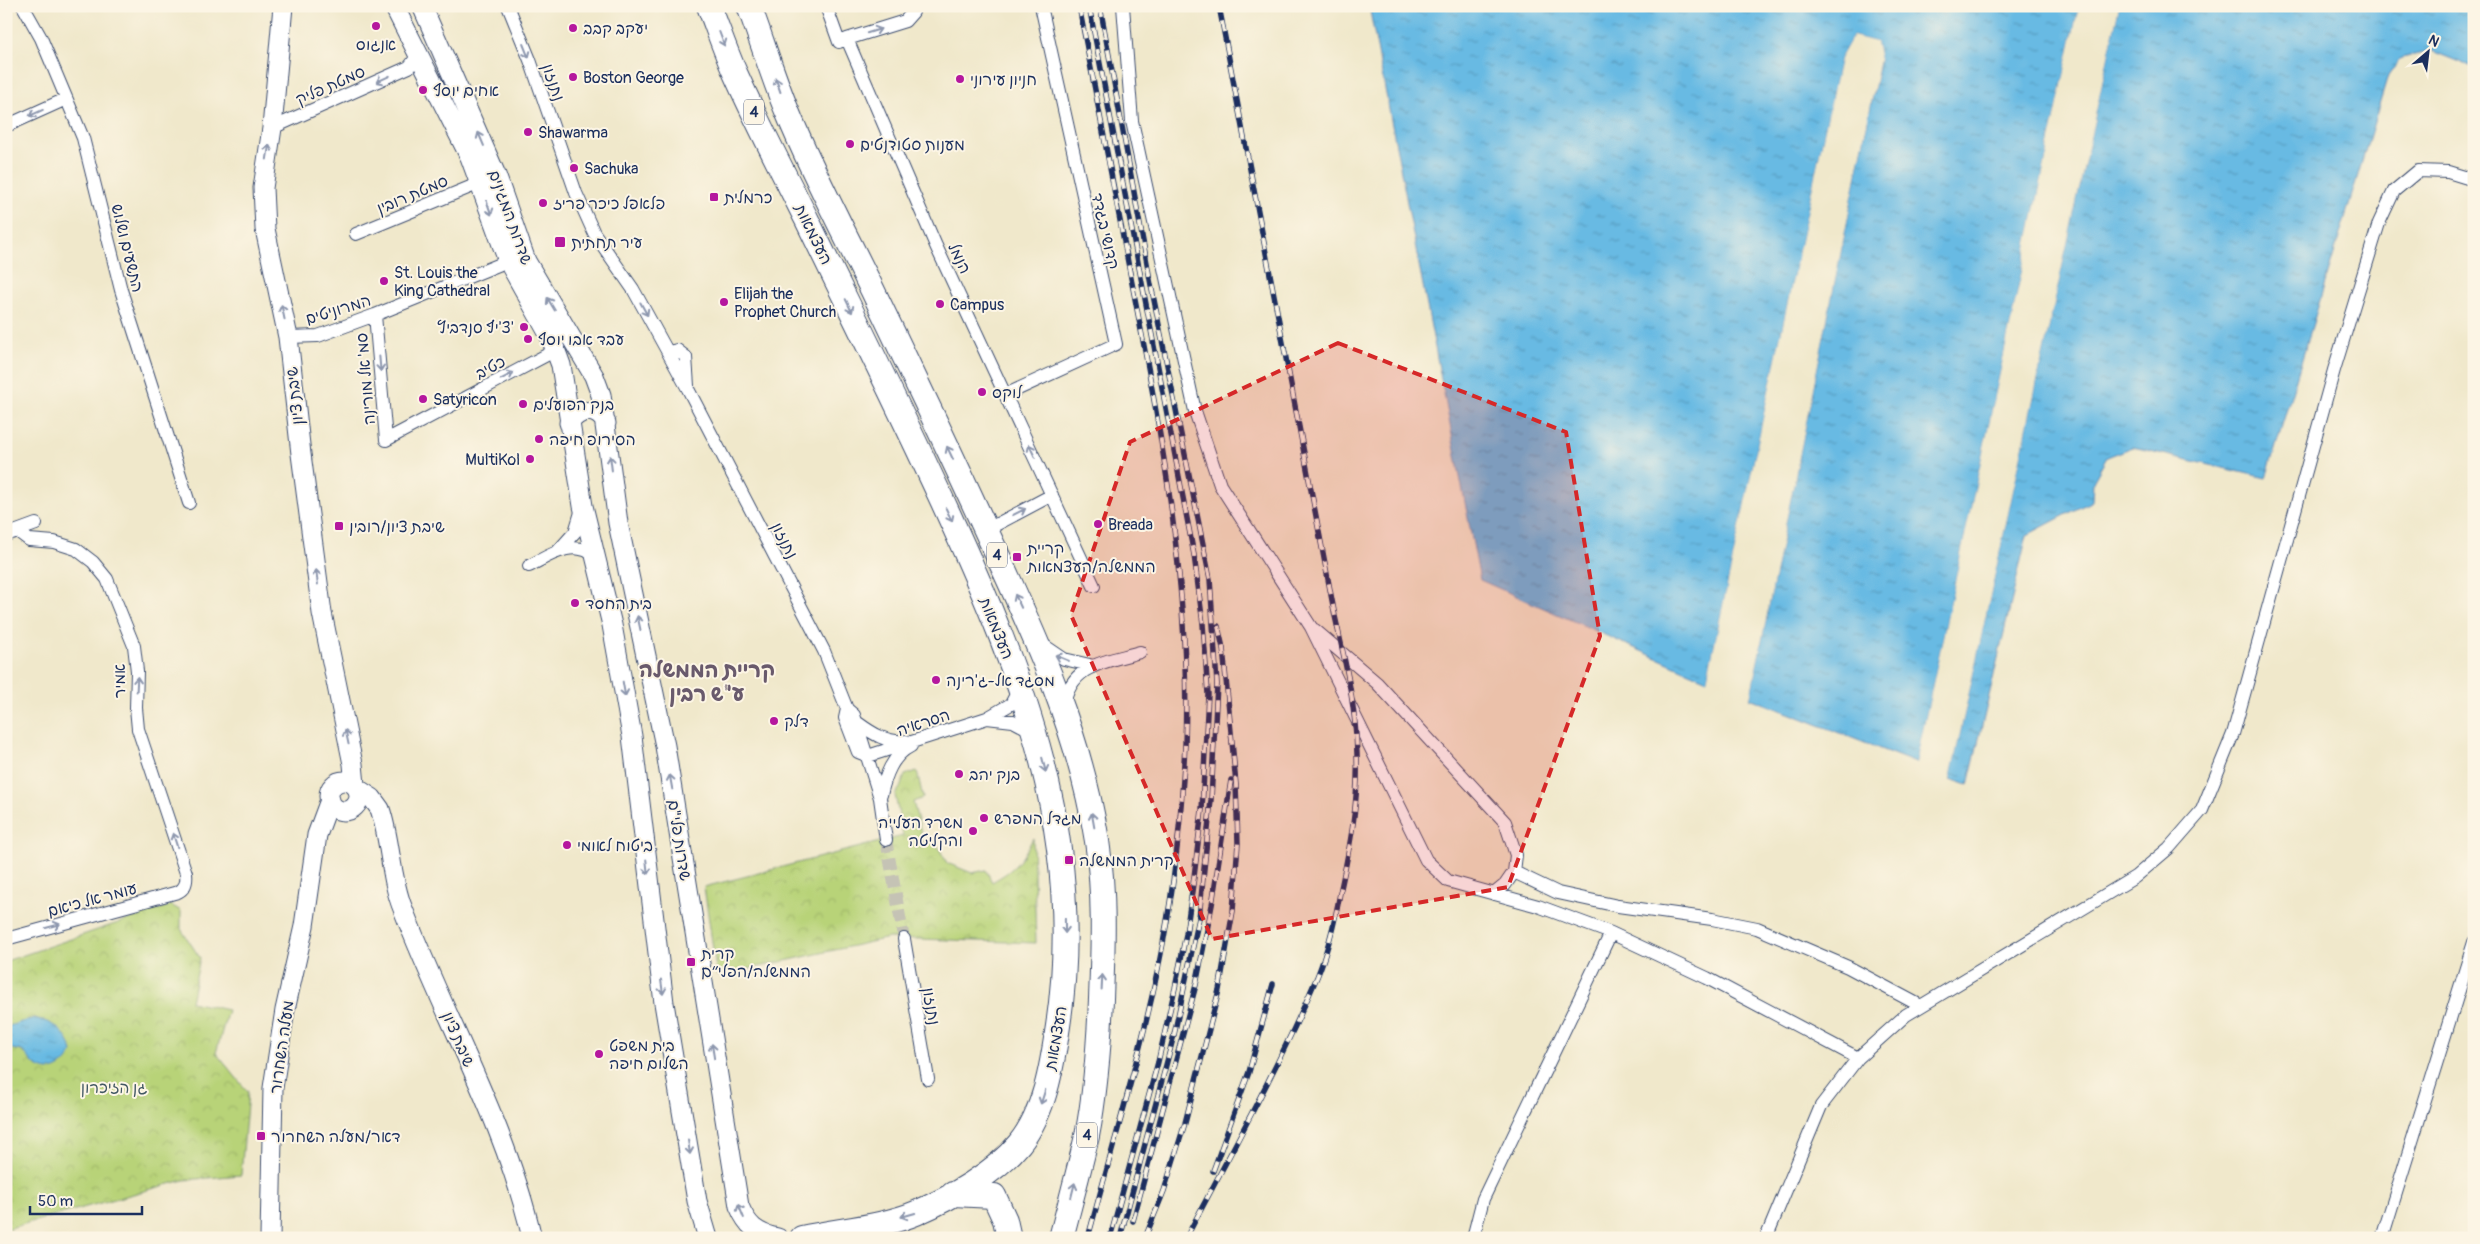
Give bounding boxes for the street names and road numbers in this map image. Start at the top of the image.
street label: נתנזון [537,61,569,104]
street label: סמטת פליק [292,62,368,110]
road number: 4 [744,100,764,124]
street label: שדרות המגינים [484,167,537,268]
street label: סמטת רובין [374,171,451,219]
street label: קדושי בגדד [1087,191,1124,271]
street label: העצמאות [789,200,836,268]
street label: התשעים ושלוש [106,202,148,295]
street label: הנמל [943,240,975,277]
street label: המרוניטים [303,291,374,329]
street label: סמ' אל מורינה [352,332,380,426]
street label: כטיב [472,352,509,384]
street label: שיבת ציון [282,366,308,426]
street label: נתנזון [767,519,802,562]
road number: 4 [987,542,1007,568]
street label: העצמאות [974,594,1018,662]
street label: אמיר [110,664,130,698]
street label: הסראיה [894,705,953,741]
street label: שדרות פלי"ם [663,798,695,882]
street label: עומר אל כיאם [45,878,139,922]
street label: נתנזון [918,986,944,1027]
street label: מעלה השחרור [266,999,298,1095]
street label: העצמאות [1040,1004,1071,1073]
street label: שיבת ציון [437,1009,479,1070]
road number: 4 [1077,1122,1097,1148]

